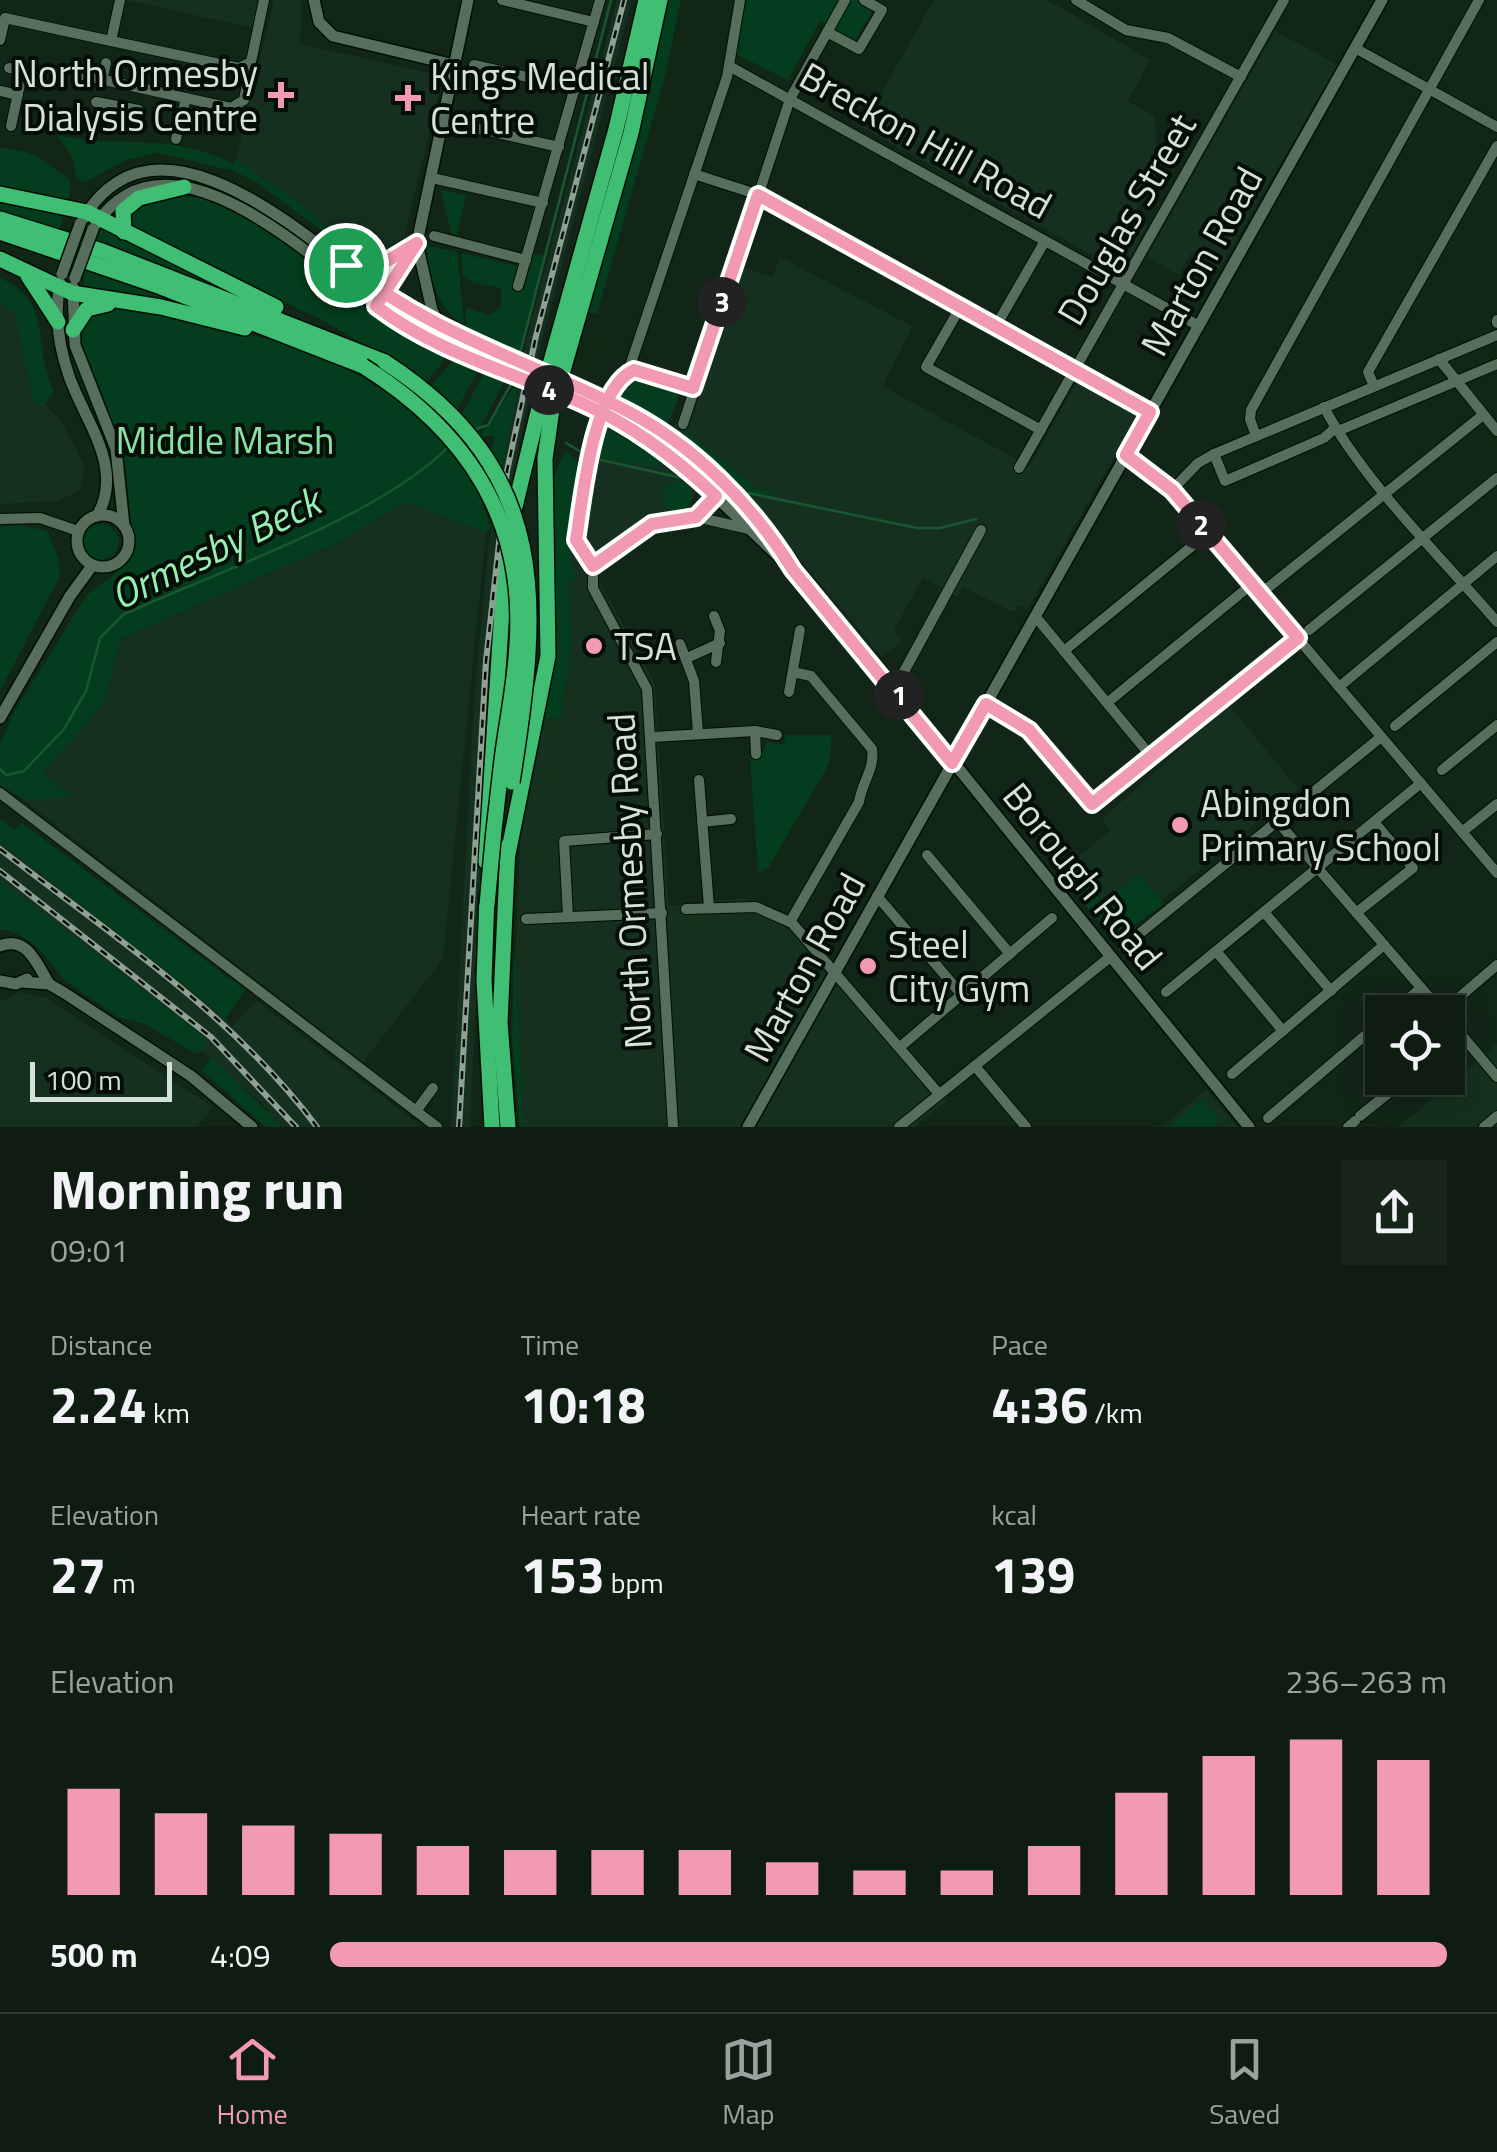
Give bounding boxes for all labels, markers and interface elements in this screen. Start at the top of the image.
place label: North Ormesby Dialysis Centre [12,44,258,146]
place label: Kings Medical Centre [430,47,650,149]
street label: Breckon Hill Road [789,47,1063,233]
marker: North Ormesby Dialysis Centre [268,82,294,108]
marker: Kings Medical Centre [395,85,421,111]
street label: Douglas Street [1042,102,1210,336]
street label: Marton Road [1125,156,1277,366]
pin [304,223,389,308]
icon: arrive [319,238,374,293]
pin: 3 [697,277,747,327]
text: 3 [714,280,730,323]
pin: 4 [524,365,574,415]
text: 4 [541,368,557,411]
park label: Middle Marsh [116,411,334,469]
water label: Ormesby Beck [100,469,334,625]
pin: 2 [1176,500,1226,550]
text: 2 [1193,503,1209,546]
place label: TSA [614,617,677,675]
marker: TSA [583,635,605,657]
pin: 1 [874,670,924,720]
text: 1 [891,673,907,716]
street label: North Ormesby Road [591,712,667,1050]
street label: Borough Road [989,770,1177,982]
place label: Abingdon Primary School [1200,774,1441,876]
marker: Abingdon Primary School [1169,814,1191,836]
street label: Marton Road [728,862,880,1072]
place label: Steel City Gym [888,915,1030,1017]
marker: Steel City Gym [857,955,879,977]
map controls [1365,995,1465,1095]
button: locate [1365,995,1465,1095]
scale bar [30,1057,172,1102]
text: 100 m [45,1058,122,1101]
text: Morning run [50,1147,344,1230]
button: share [1342,1160,1447,1265]
text: 09:01 [50,1226,129,1274]
text: Distance [50,1323,152,1366]
text: Time [521,1323,579,1366]
text: Pace [991,1323,1048,1366]
text: 2.24 [50,1366,147,1442]
text: 10:18 [521,1366,645,1442]
text: 4:36 [991,1366,1088,1442]
text: km [147,1391,190,1434]
text: /km [1088,1391,1143,1434]
text: Elevation [50,1493,159,1536]
text: Heart rate [521,1493,641,1536]
text: kcal [991,1493,1037,1536]
text: 27 [50,1536,106,1612]
text: 153 [521,1536,605,1612]
text: 139 [991,1536,1075,1612]
text: m [106,1561,136,1604]
text: bpm [605,1561,664,1604]
text: Elevation [50,1657,174,1705]
text: 236–263 m [1285,1657,1447,1705]
text: 500 m [50,1931,138,1979]
text: 4:09 [210,1931,271,1979]
tab: Home [217,2032,288,2135]
tab: Map [721,2032,776,2135]
tab: Saved [1209,2032,1280,2135]

